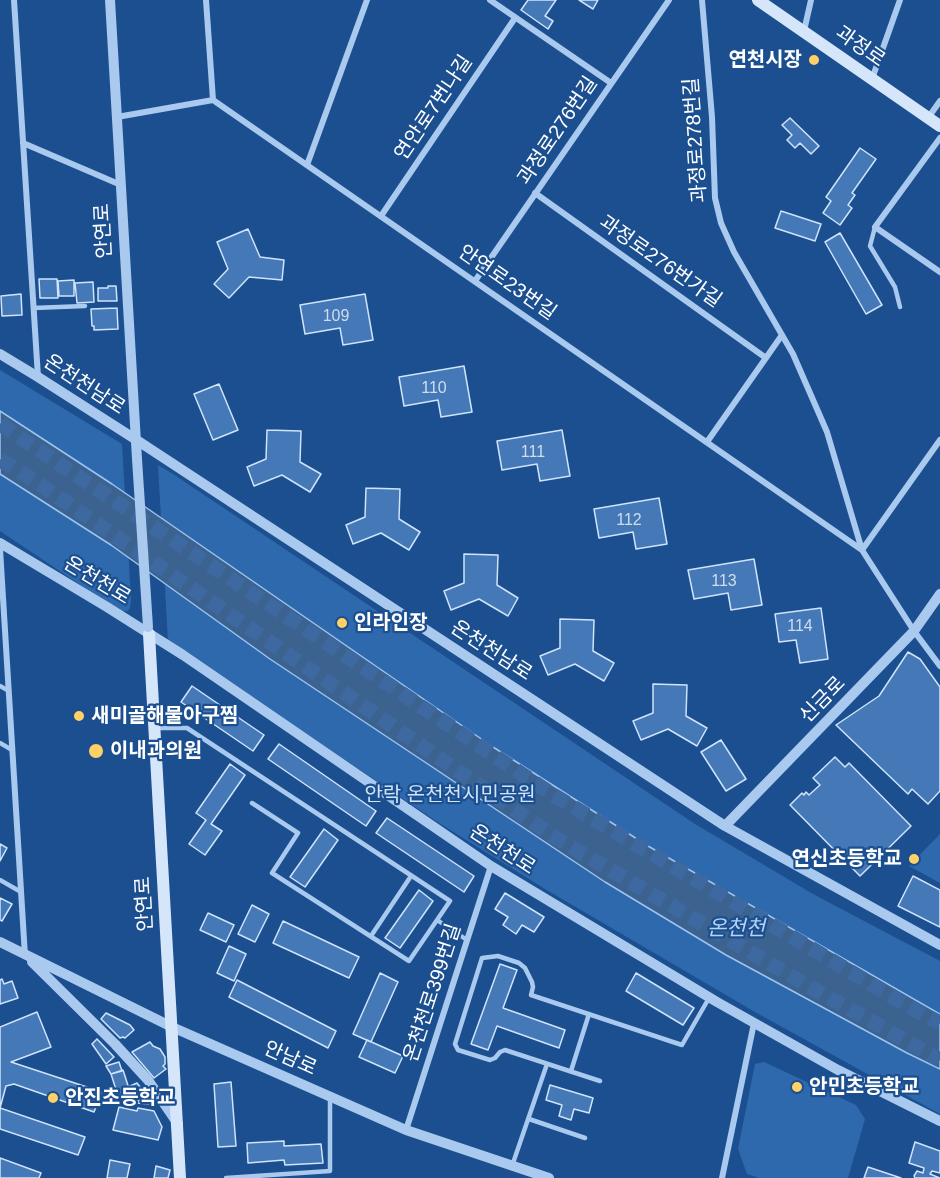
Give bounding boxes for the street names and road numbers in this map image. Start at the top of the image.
street label: 과정로 [831,21,889,73]
street label: 연안로7번나길 [390,51,478,165]
street label: 과정로276번길 [513,72,603,190]
street label: 과정로278번길 [680,77,712,203]
street label: 안연로 [91,203,117,259]
street label: 과정로276번가길 [594,211,726,313]
street label: 안연로23번길 [453,240,561,326]
street label: 온천천남로 [39,350,129,420]
street label: 온천천로 [59,552,135,610]
street label: 온천천남로 [446,616,536,686]
street label: 신금로 [795,672,851,728]
street label: 온천천로 [465,820,539,880]
street label: 안연로 [132,876,158,932]
street label: 온천천로399번길 [399,921,467,1065]
street label: 안남로 [260,1037,320,1081]

